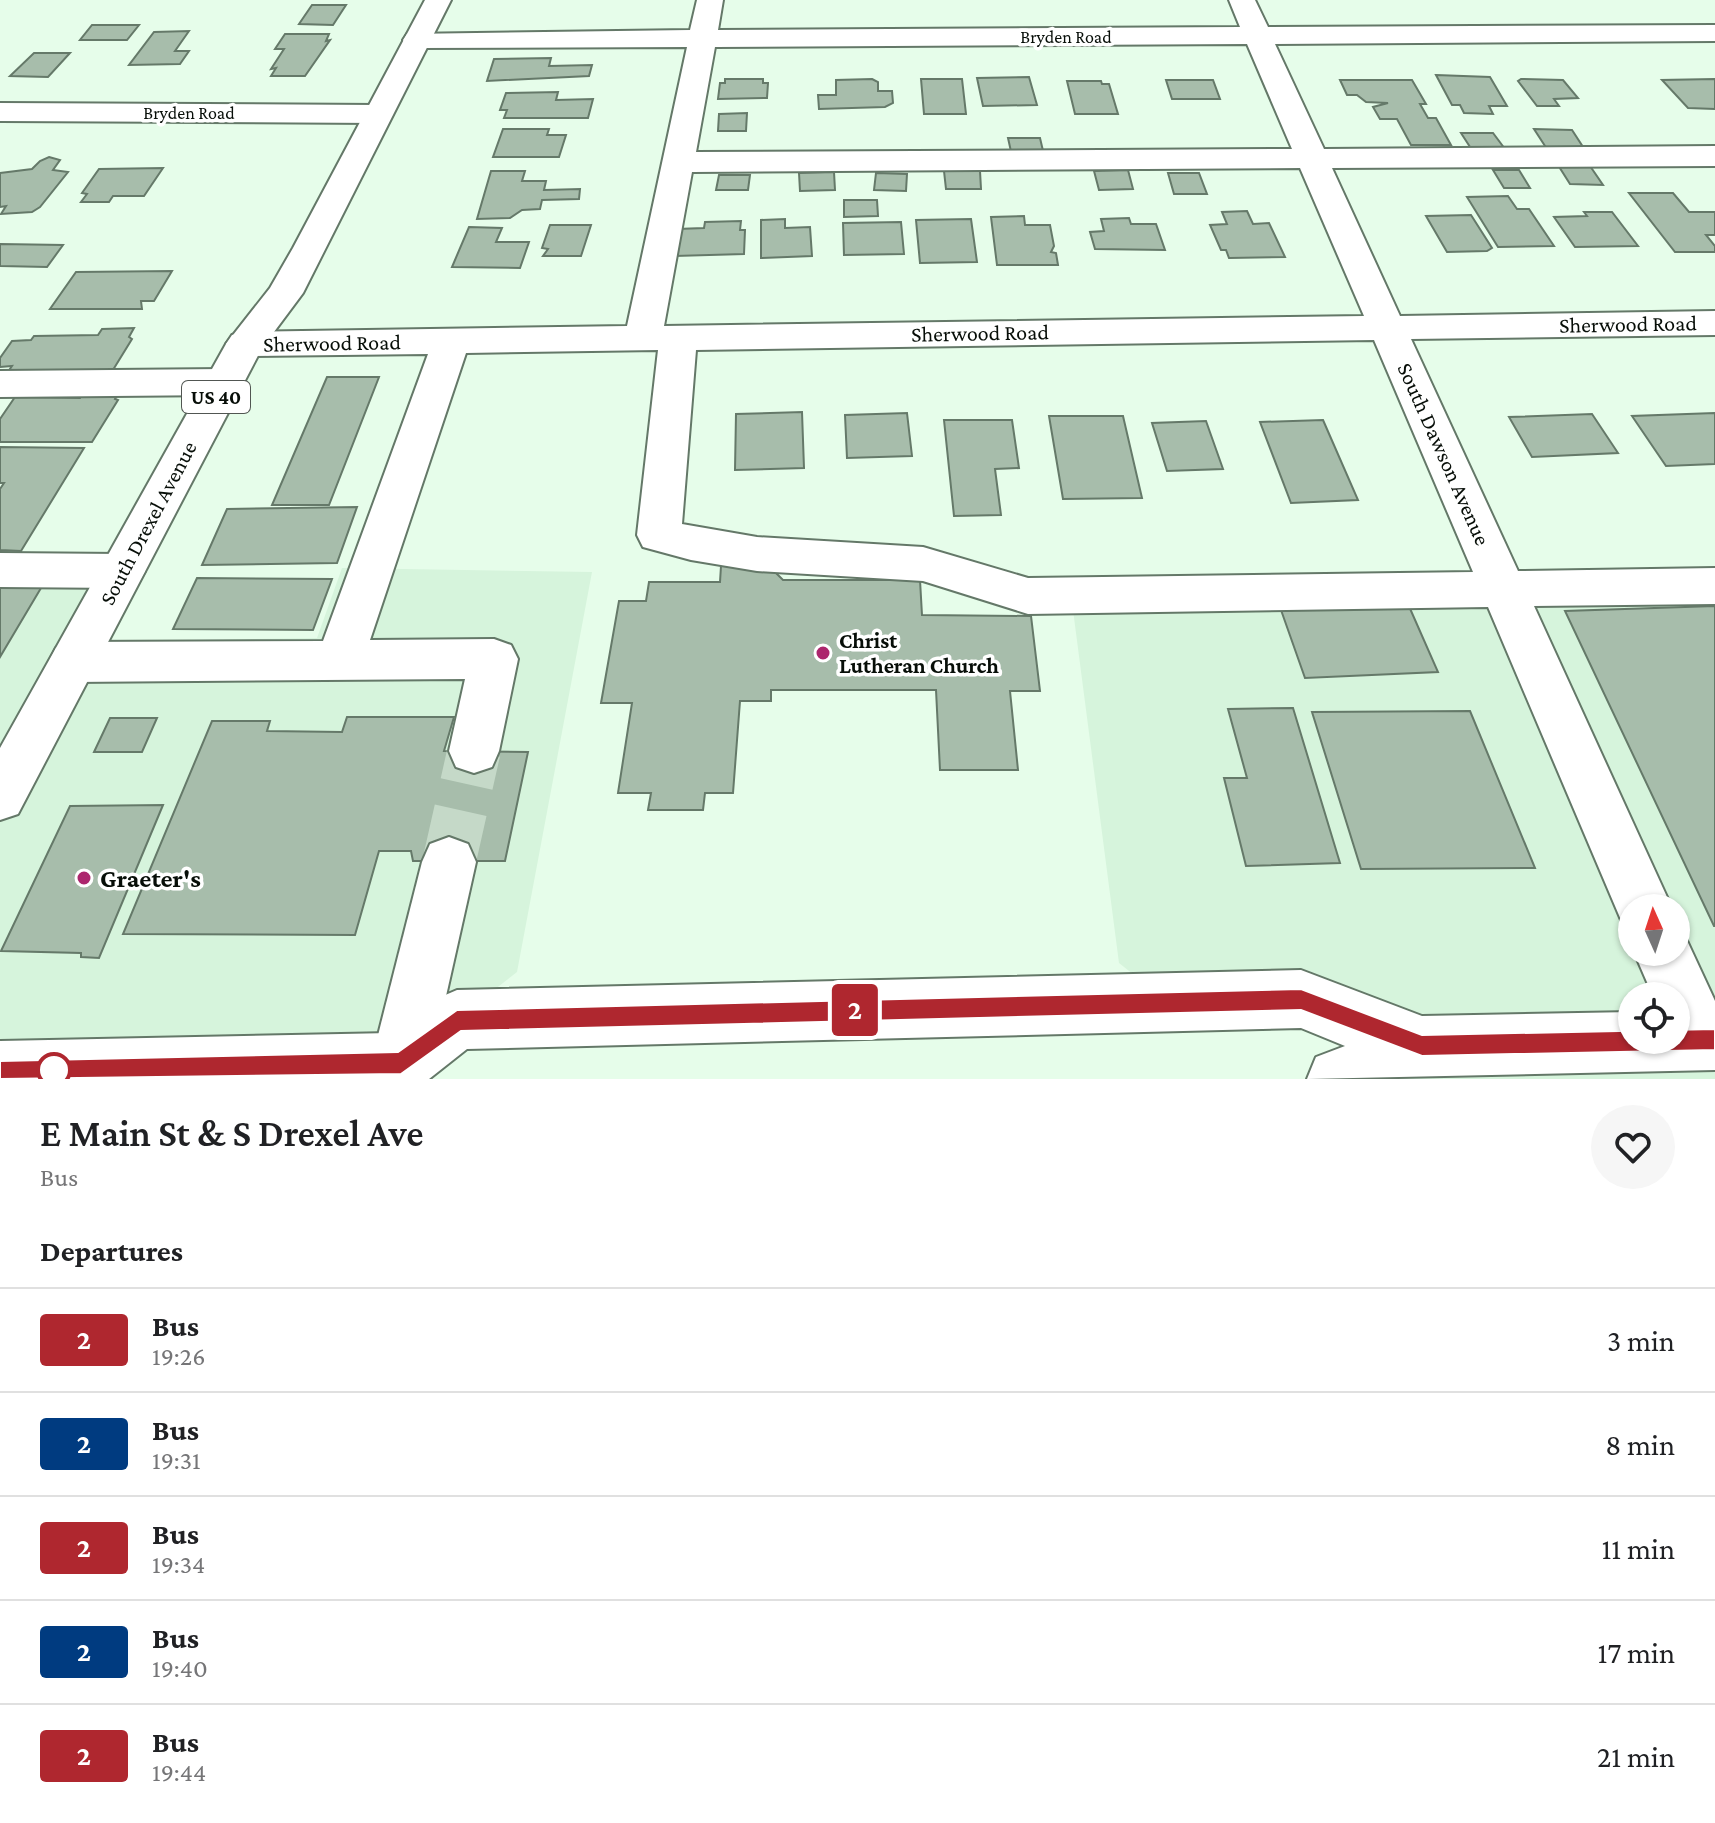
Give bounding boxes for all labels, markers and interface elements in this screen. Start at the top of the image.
street label: Bryden Road [1020,27,1112,47]
street label: Bryden Road [143,103,235,123]
street label: Sherwood Road [1559,310,1698,338]
street label: Sherwood Road [911,319,1050,347]
street label: Sherwood Road [263,329,402,357]
street label: South Dawson Avenue [1392,359,1496,549]
road number: US 40 [182,381,250,413]
street label: South Drexel Avenue [94,437,202,609]
place label: Christ Lutheran Church [839,628,999,678]
marker: Christ Lutheran Church [814,644,832,662]
place label: Graeter's [100,864,201,893]
marker: Graeter's [75,869,93,887]
north arrow [1618,894,1690,966]
map controls [1618,894,1690,1054]
button: locate [1618,982,1690,1054]
line badge: 2 [829,984,881,1036]
text: 2 [848,994,862,1025]
unlabelled marker [37,1053,71,1087]
button: heart [1591,1105,1675,1189]
text: E Main St & S Drexel Ave [40,1112,423,1154]
text: Bus [40,1163,78,1192]
text: Departures [40,1234,183,1267]
text: Bus [152,1309,199,1342]
text: 2 [77,1324,91,1355]
text: 3 min [1607,1324,1675,1357]
text: 19:26 [152,1342,205,1371]
text: Bus [152,1413,199,1446]
text: 2 [77,1428,91,1459]
text: 8 min [1605,1428,1675,1461]
text: 19:31 [152,1446,201,1475]
text: Bus [152,1517,199,1550]
text: 2 [77,1532,91,1563]
text: 11 min [1601,1532,1675,1565]
text: 19:34 [152,1550,205,1579]
text: Bus [152,1621,199,1654]
text: 2 [77,1636,91,1667]
text: 17 min [1598,1636,1675,1669]
text: 19:40 [152,1654,208,1683]
text: Bus [152,1725,199,1758]
text: 2 [77,1740,91,1771]
text: 21 min [1597,1740,1675,1773]
text: 19:44 [152,1758,206,1787]

